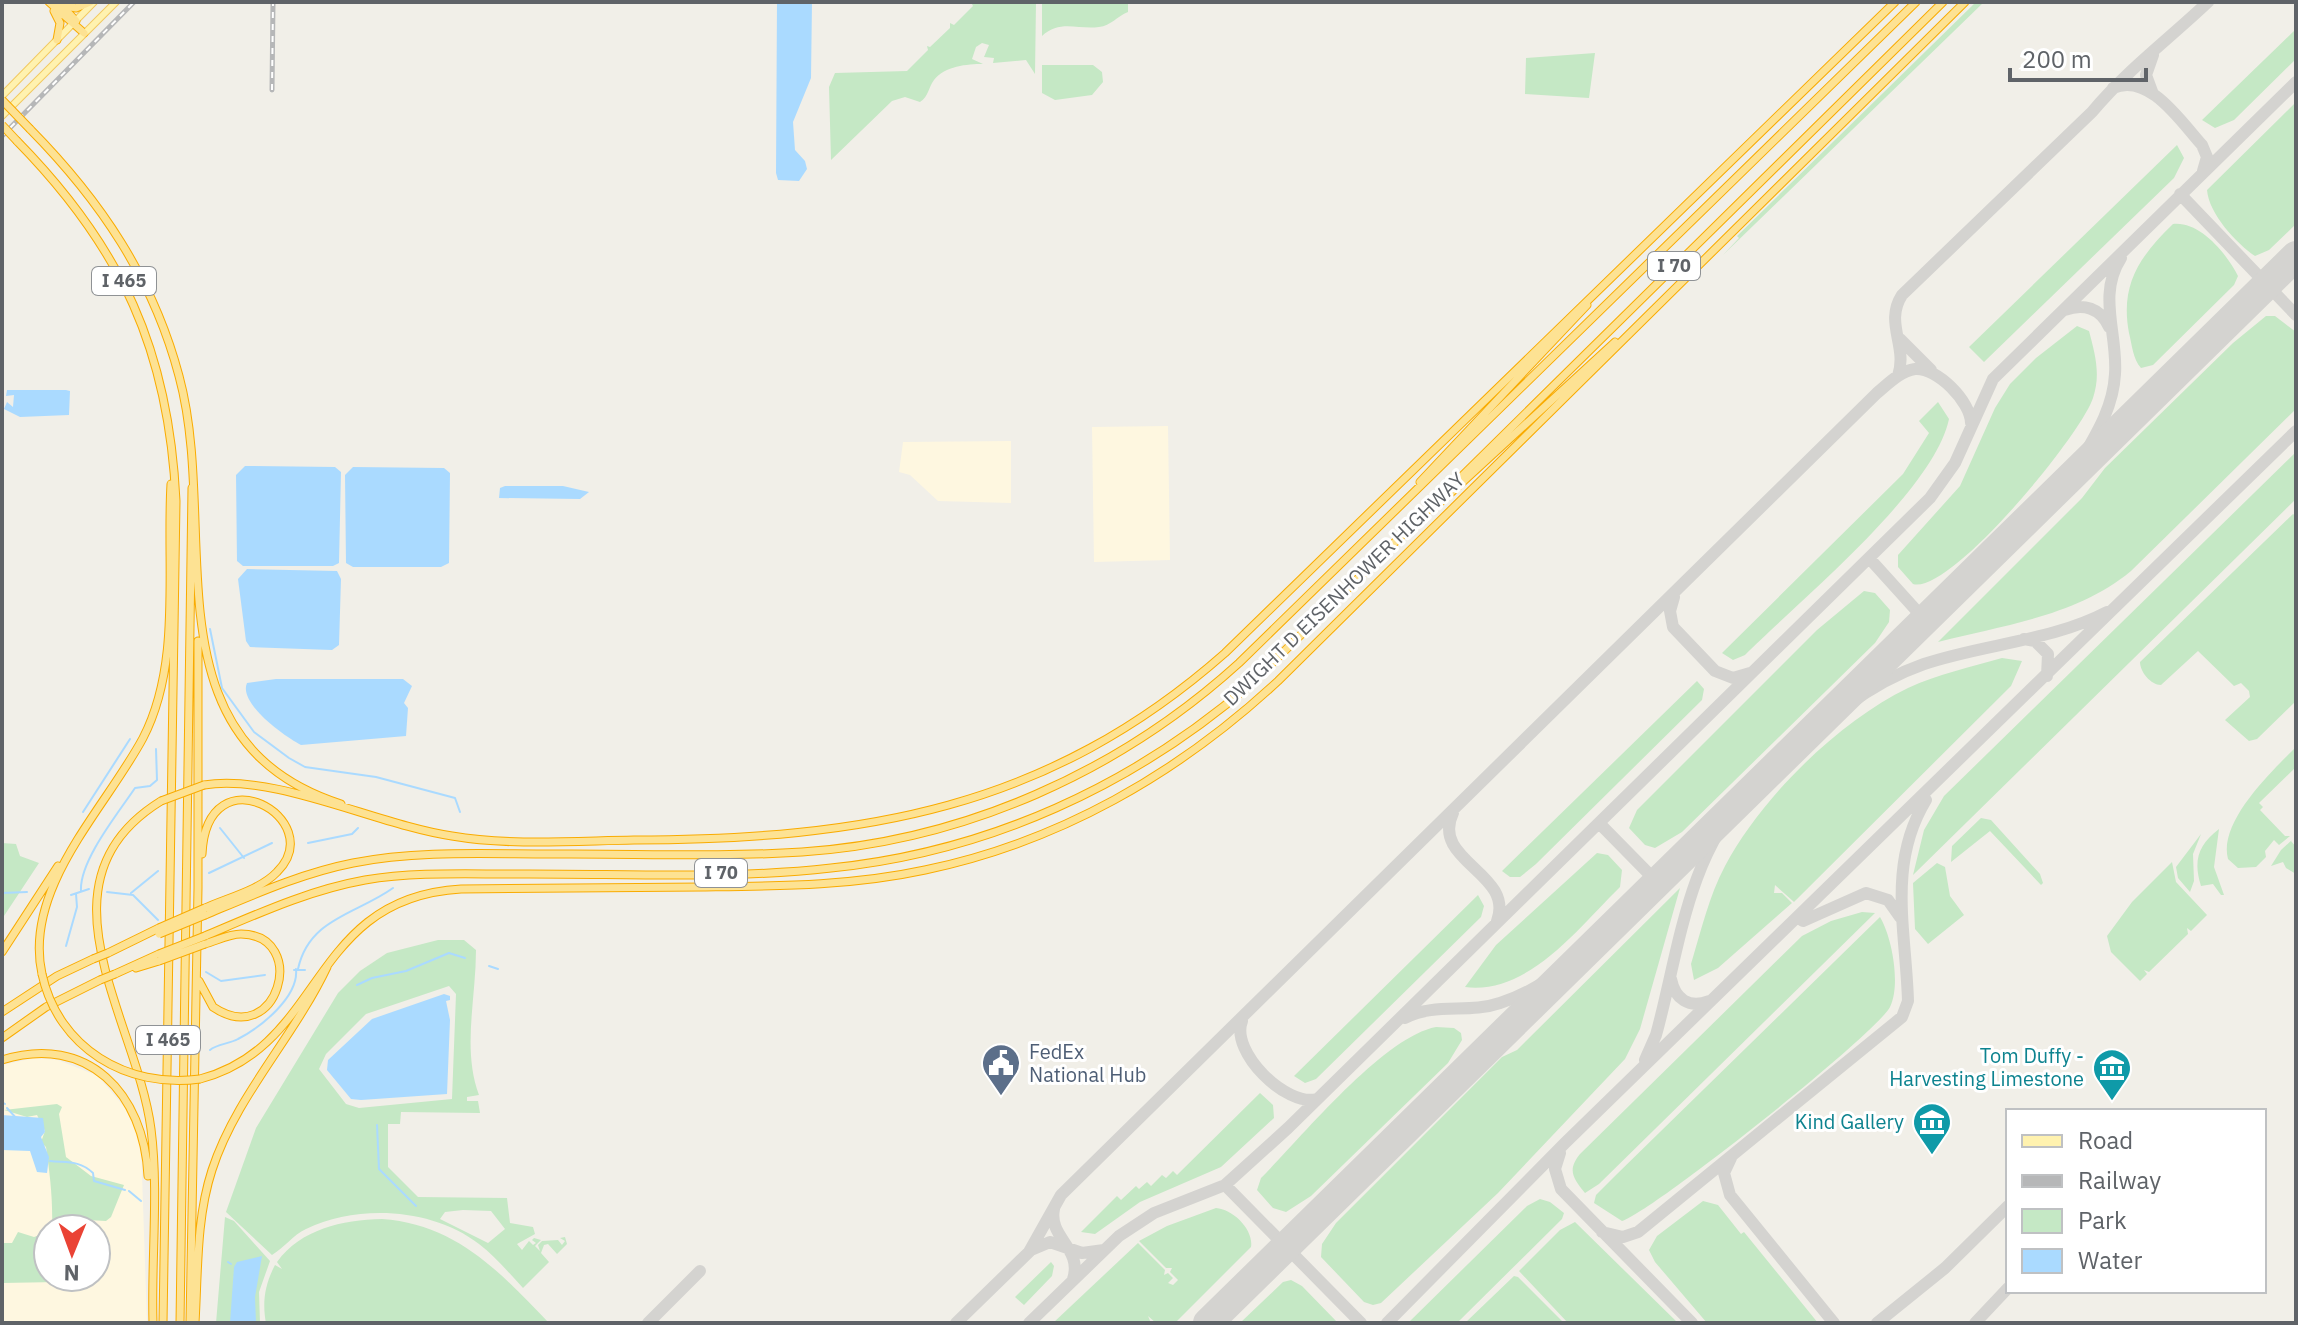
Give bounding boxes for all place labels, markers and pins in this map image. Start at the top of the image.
place label: FedEx National Hub [1029,1038,1146,1088]
public building icon: FedEx National Hub [980,1042,1022,1097]
place label: Tom Duffy - Harvesting Limestone [1889,1042,2084,1092]
museum icon: Tom Duffy - Harvesting Limestone [2091,1047,2133,1102]
museum icon: Kind Gallery [1911,1101,1953,1156]
place label: Kind Gallery [1795,1108,1904,1135]

